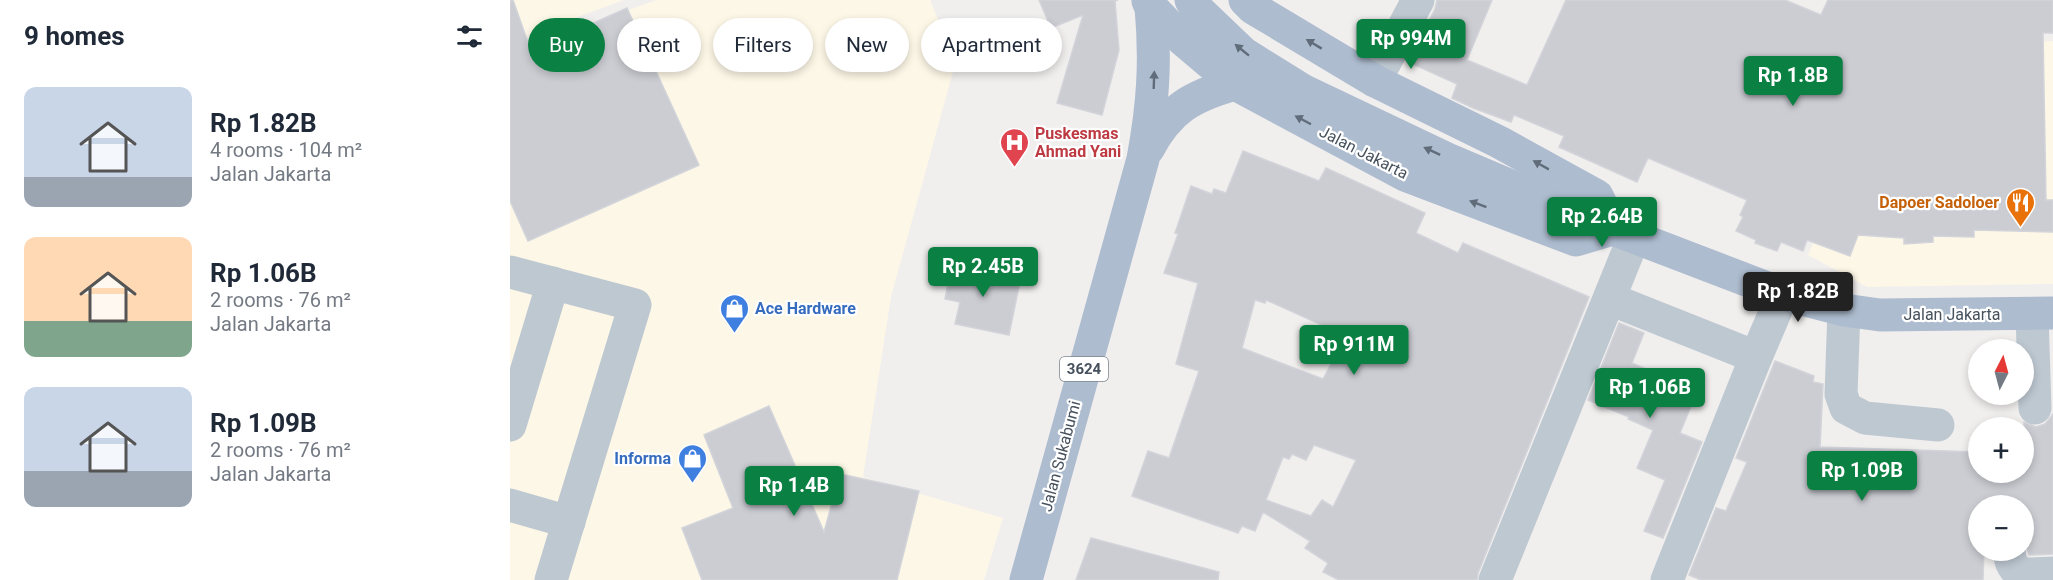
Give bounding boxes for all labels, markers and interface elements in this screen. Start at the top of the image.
chip: Buy [528,18,605,72]
chip: Rent [617,18,701,72]
chip: Filters [713,18,813,72]
chip: New [825,18,909,72]
chip: Apartment [921,18,1062,72]
pin: Rp 994M [1356,19,1466,70]
icon: filters [453,20,486,53]
text: 9 homes [24,21,125,51]
text: Rp 994M [1371,26,1451,50]
one-way arrow [1306,39,1322,50]
one-way arrow [1234,44,1250,57]
pin: Rp 1.8B [1738,56,1848,107]
text: Rp 1.8B [1758,63,1828,87]
one-way arrow [1149,71,1158,90]
text: Rp 1.82B [210,108,317,138]
icon: home [72,111,144,183]
one-way arrow [1294,115,1311,125]
street label: Jalan Jakarta [1316,122,1411,183]
place label: Puskesmas Ahmad Yani [1035,124,1121,161]
hospital icon: Puskesmas Ahmad Yani [998,126,1030,168]
text: 4 rooms · 104 m² [210,138,362,162]
one-way arrow [1424,147,1441,156]
one-way arrow [1533,160,1550,170]
text: Jalan Jakarta [210,162,331,186]
restaurant icon: Dapoer Sadoloer [2004,186,2036,228]
place label: Dapoer Sadoloer [1879,193,1999,212]
pin: Rp 2.64B [1540,197,1664,248]
one-way arrow [1469,199,1487,209]
text: Rp 2.64B [1561,204,1643,228]
pin: Rp 2.45B [921,247,1045,298]
text: Rp 2.45B [942,254,1024,278]
text: Rp 1.06B [210,258,317,288]
icon: home [72,261,144,333]
pin: Rp 1.82B [1736,272,1860,323]
text: Rp 1.82B [1757,279,1839,303]
text: 2 rooms · 76 m² [210,288,351,312]
shop icon: Ace Hardware [718,292,750,334]
place label: Ace Hardware [755,299,856,318]
street label: Jalan Jakarta [1903,305,2001,324]
text: Jalan Jakarta [210,312,331,336]
pin: Rp 911M [1299,325,1409,376]
text: Rp 911M [1314,332,1394,356]
north arrow [1968,339,2034,405]
map controls [1968,339,2034,561]
road number: 3624 [1060,357,1108,381]
pin: Rp 1.06B [1588,368,1712,419]
text: Rp 1.06B [1609,375,1691,399]
street label: Jalan Sukabumi [1037,399,1084,514]
text: Rp 1.09B [210,408,317,438]
icon: home [72,411,144,483]
button: + [1968,417,2034,483]
text: 2 rooms · 76 m² [210,438,351,462]
shop icon: Informa [676,442,708,484]
place label: Informa [614,449,671,468]
pin: Rp 1.09B [1800,451,1924,502]
text: Rp 1.09B [1821,458,1903,482]
text: Jalan Jakarta [210,462,331,486]
pin: Rp 1.4B [739,466,849,517]
text: Rp 1.4B [759,473,829,497]
button: − [1968,495,2034,561]

